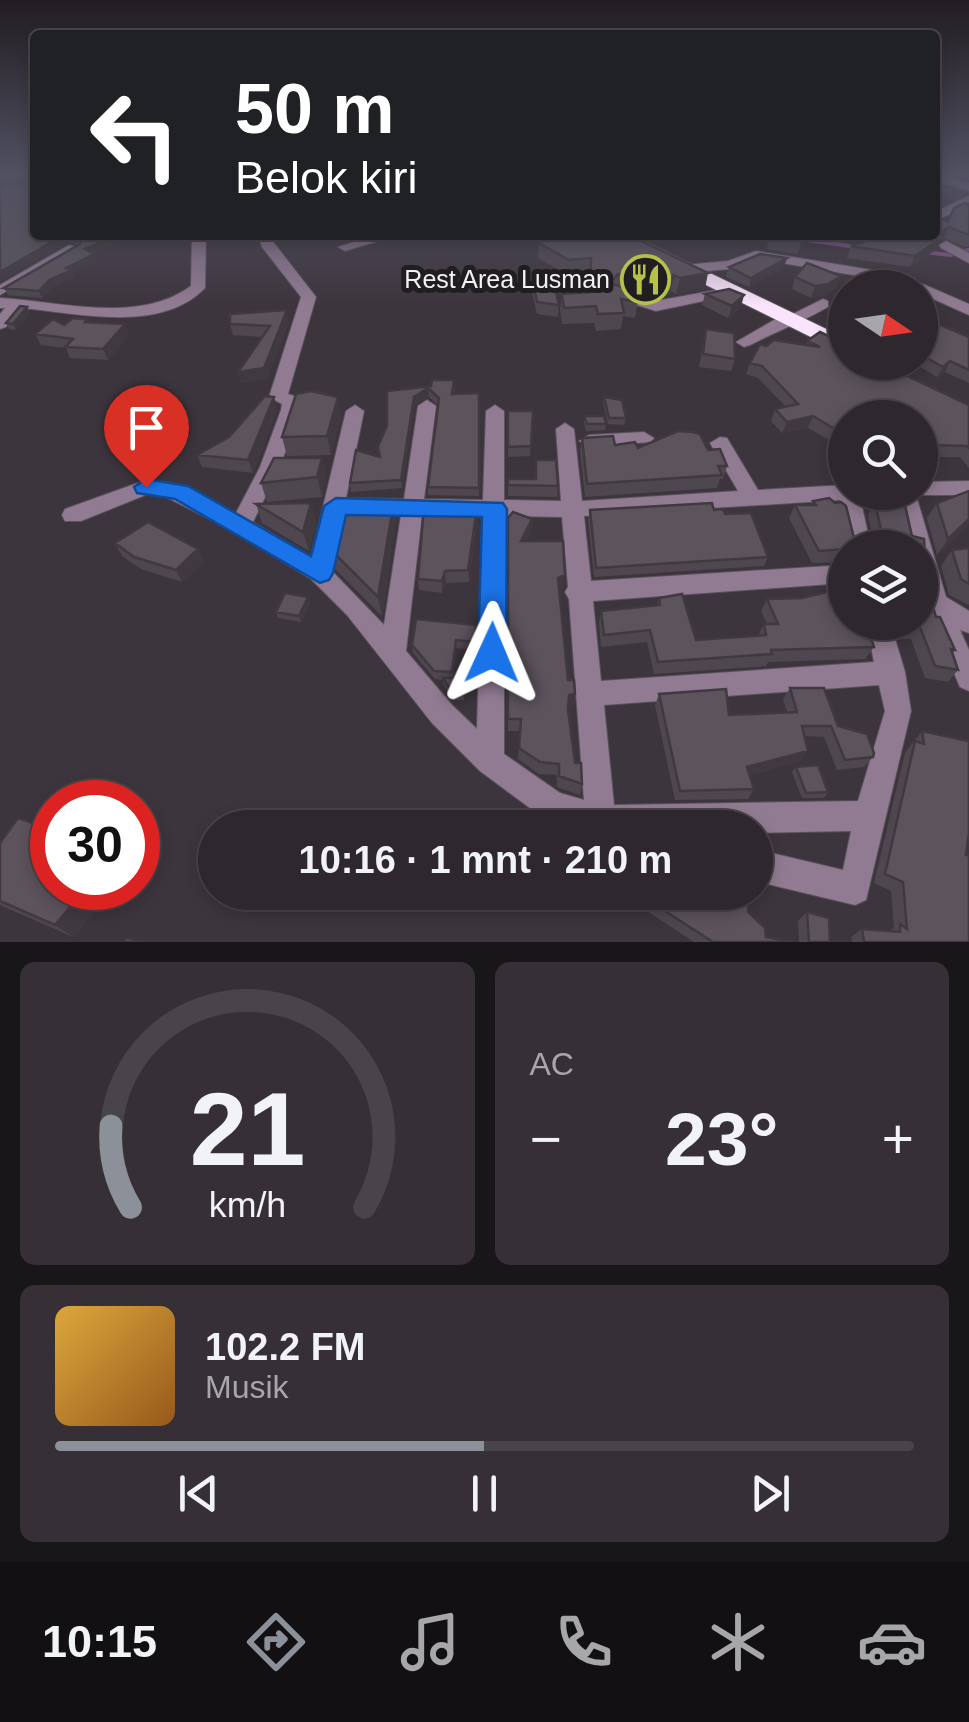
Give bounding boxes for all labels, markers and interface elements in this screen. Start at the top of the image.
icon: left [70,70,200,200]
text: 50 m [235,70,395,148]
text: Belok kiri [235,152,418,203]
restaurant icon: Rest Area Lusman [619,253,671,305]
place label: Rest Area Lusman [404,265,610,293]
north arrow [828,270,938,380]
map controls [828,270,938,640]
pin [104,385,189,488]
icon: arrive [119,400,174,455]
button: search [828,400,938,510]
button: layers [828,530,938,640]
position arrow [440,601,544,705]
speed limit sign: 30 [30,780,160,910]
text: 10:16 · 1 mnt · 210 m [299,839,672,881]
text: AC [530,1046,574,1082]
text: 21 [189,1071,305,1187]
text: 23° [665,1097,778,1181]
text: − [530,1108,562,1170]
text: + [882,1108,914,1170]
text: km/h [209,1185,286,1225]
text: 102.2 FM [205,1326,366,1368]
text: Musik [205,1369,289,1405]
icon: previous [171,1466,226,1521]
icon: pause [457,1466,512,1521]
icon: next [743,1466,798,1521]
icon: directions [241,1607,311,1677]
icon: music [395,1607,465,1677]
icon: phone [549,1607,619,1677]
icon: climate [703,1607,773,1677]
icon: car [857,1607,927,1677]
text: 10:15 [42,1616,157,1667]

